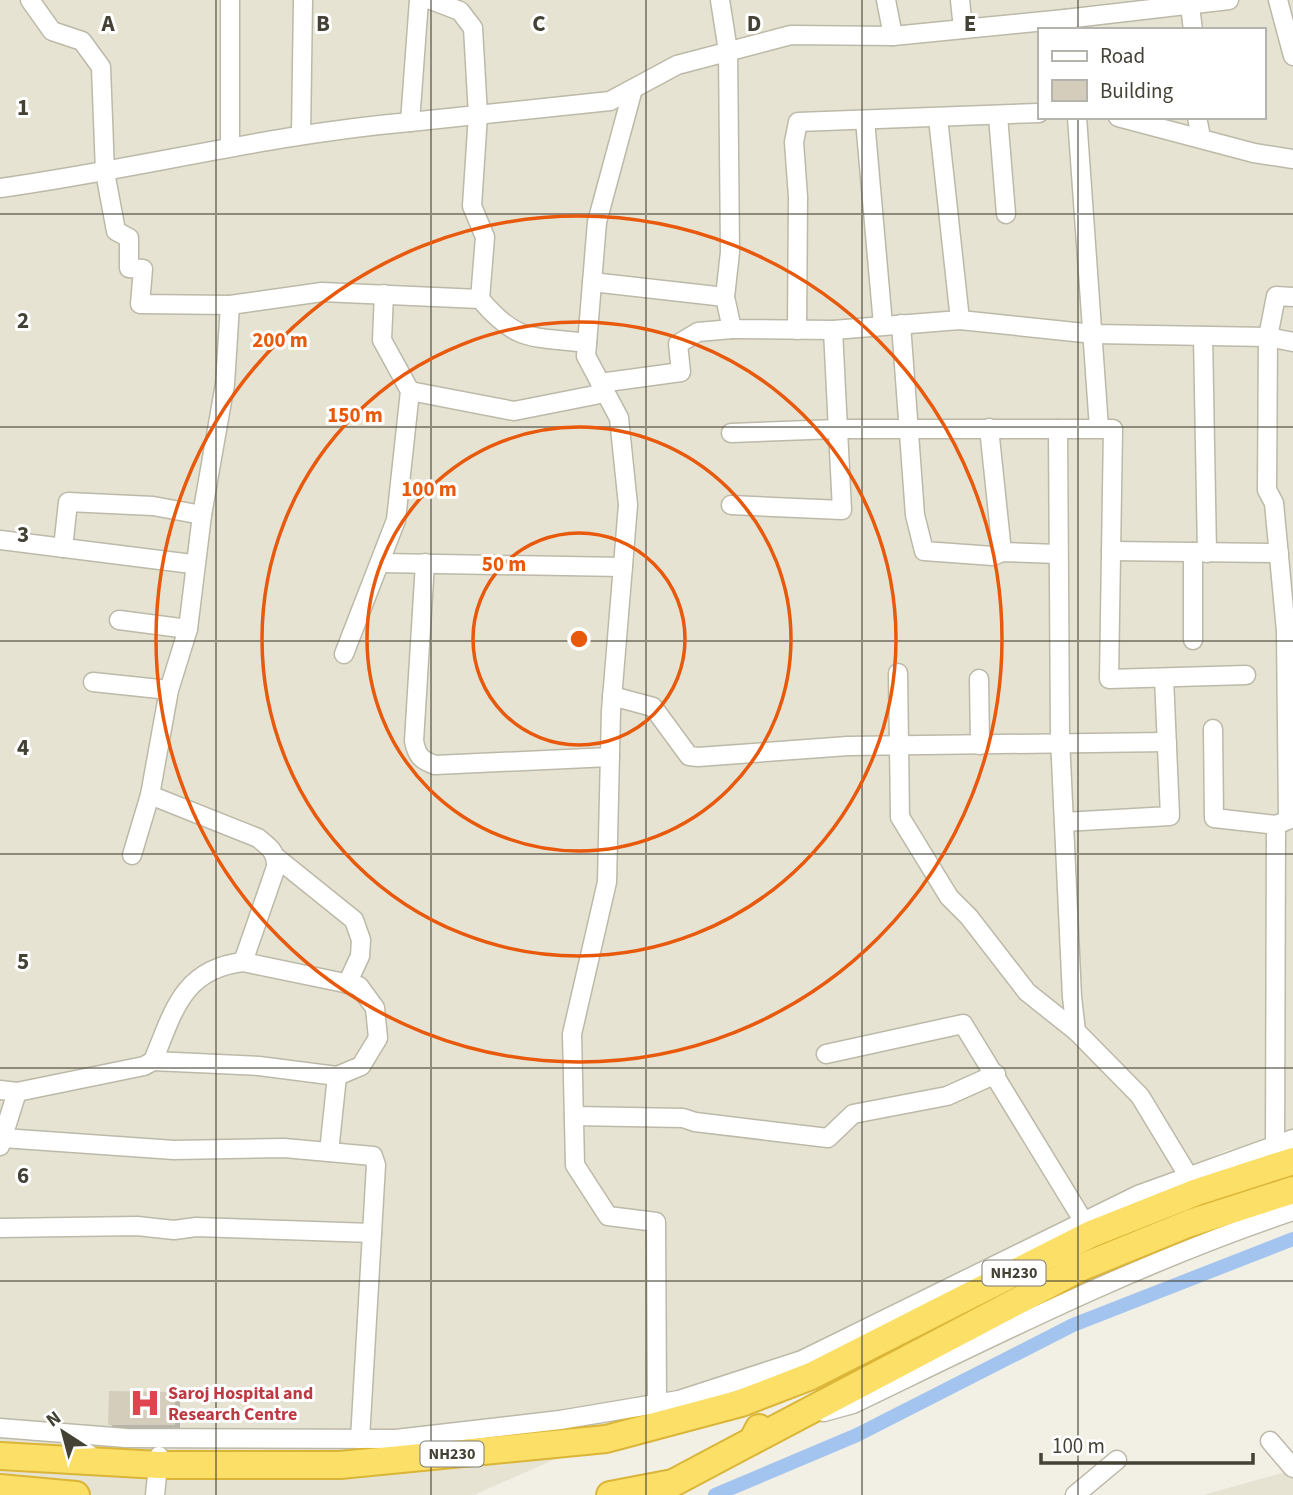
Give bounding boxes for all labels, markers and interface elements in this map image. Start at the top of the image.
text: A [100,7,115,40]
text: B [316,7,330,40]
text: C [532,7,546,40]
text: D [747,7,761,40]
text: E [964,7,976,40]
legend [1038,28,1265,119]
text: Road [1100,41,1145,71]
text: Building [1100,76,1174,106]
text: 1 [17,91,29,124]
text: 2 [17,304,29,337]
text: 200 m [252,325,308,355]
text: 150 m [327,400,383,430]
text: 100 m [401,474,457,504]
text: 3 [17,518,29,551]
text: 50 m [482,549,526,579]
centre of rings [567,627,591,651]
text: 4 [17,731,29,764]
text: 5 [17,945,29,978]
text: 6 [17,1159,29,1192]
road number: NH230 [982,1260,1046,1286]
place label: Saroj Hospital and Research Centre [168,1381,313,1427]
hospital icon: Saroj Hospital and Research Centre [128,1386,162,1420]
north arrow [28,1397,98,1467]
text: N [41,1405,67,1434]
scale bar [1041,1422,1253,1466]
text: 100 m [1052,1431,1105,1461]
road number: NH230 [420,1442,484,1466]

